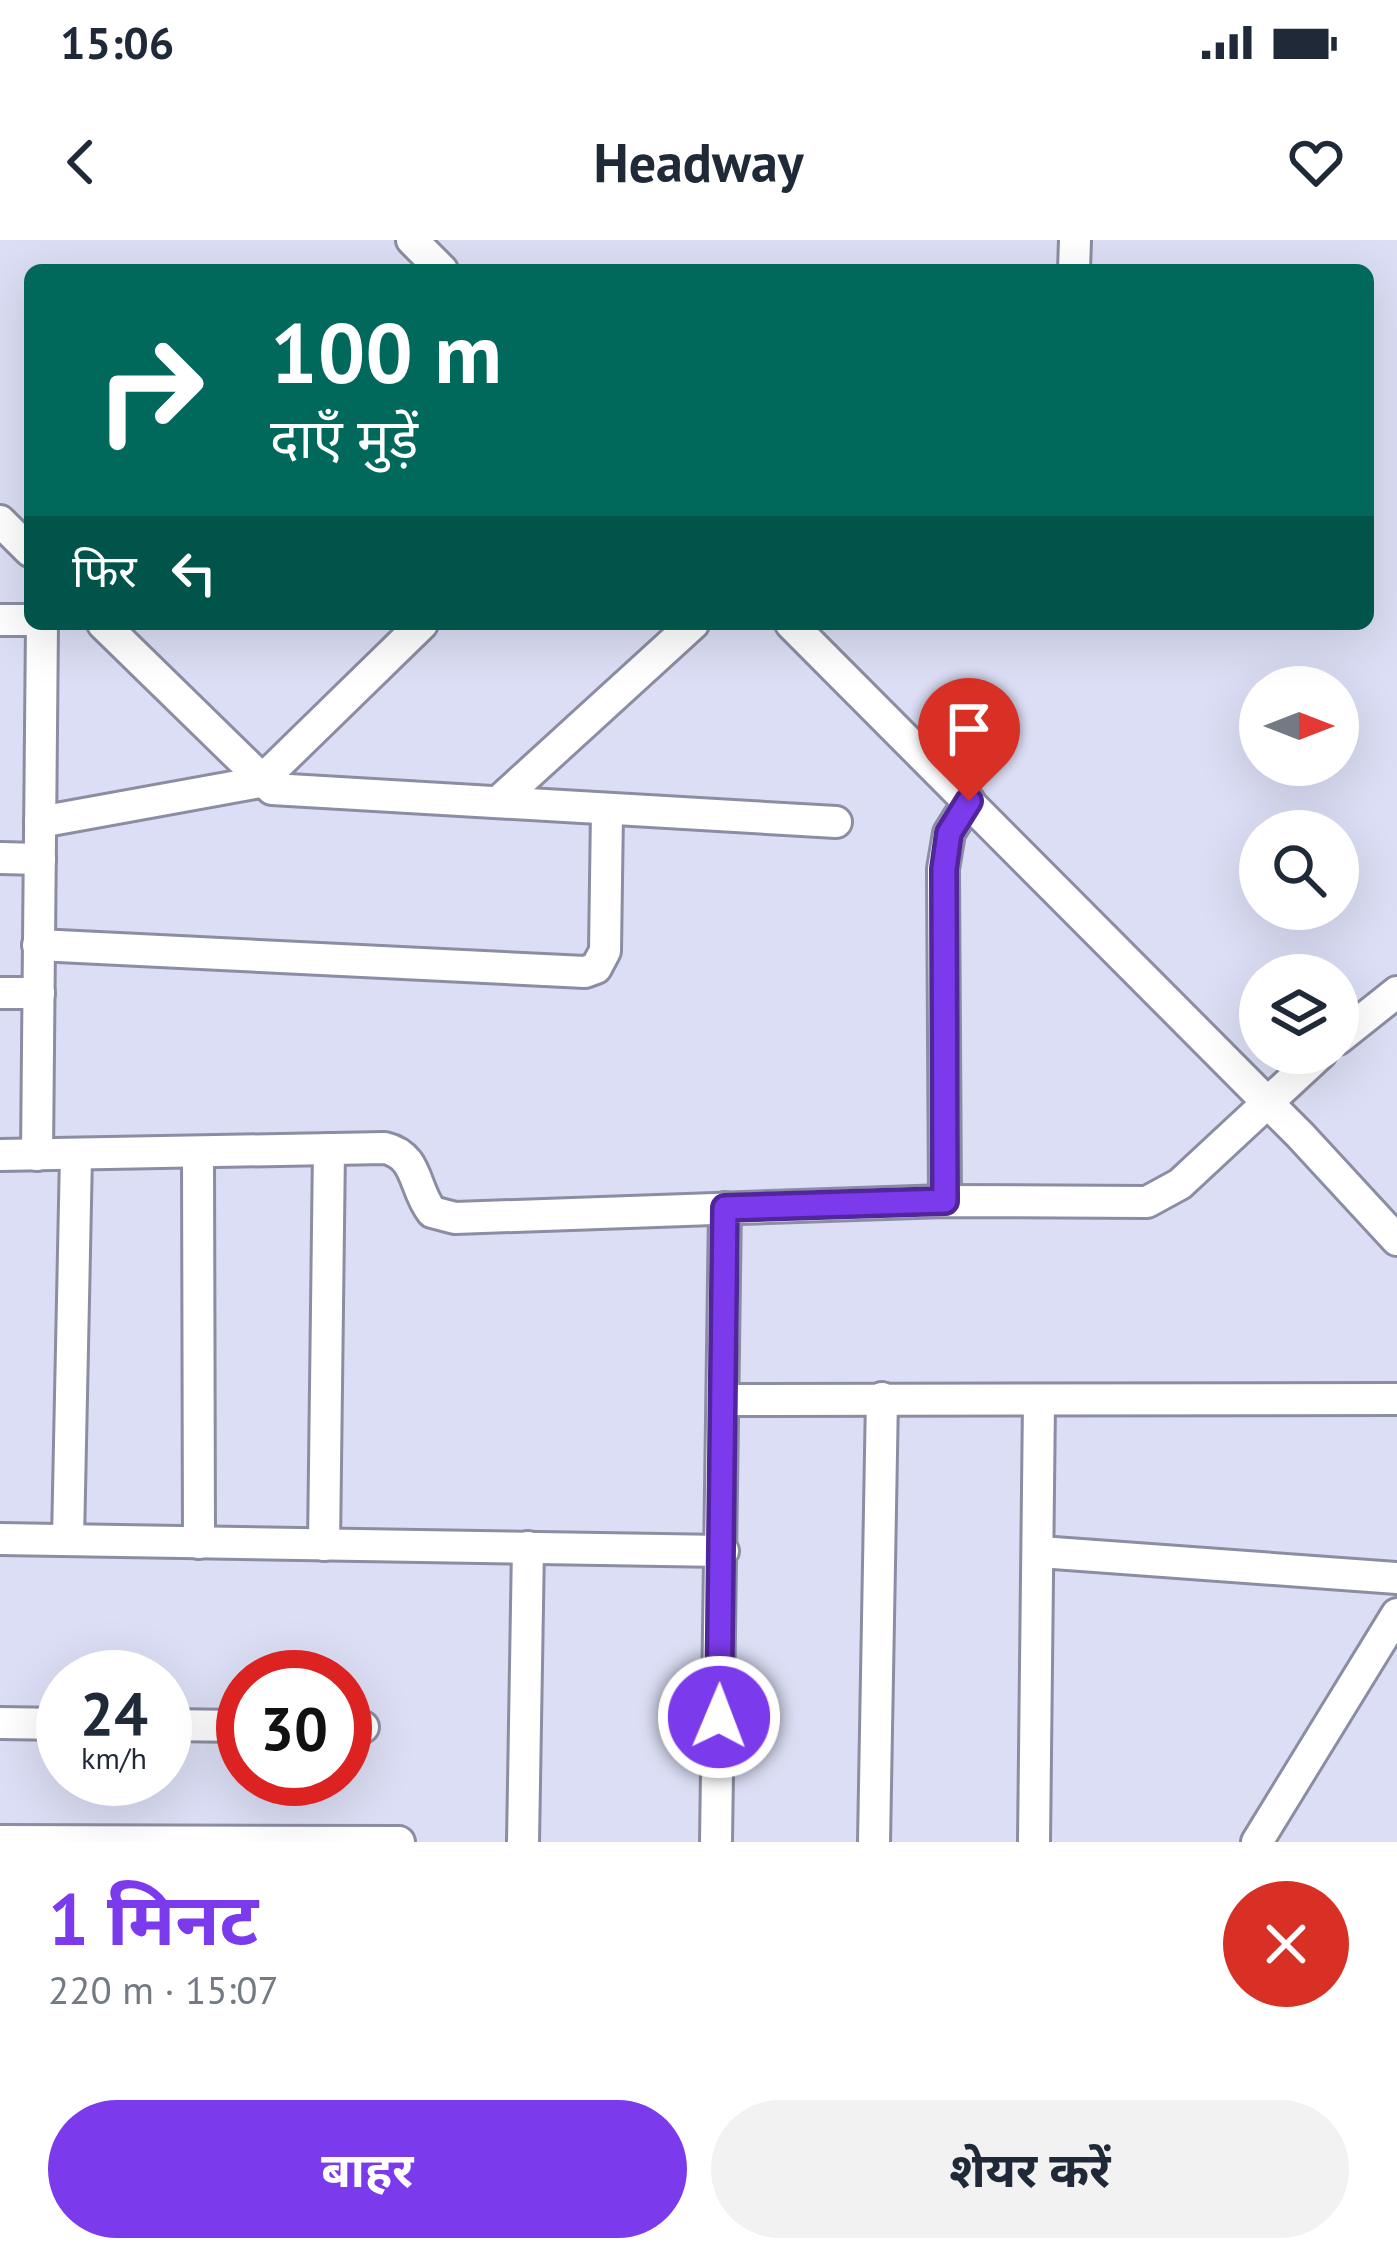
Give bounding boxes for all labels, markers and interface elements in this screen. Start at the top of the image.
text: 15:06 [60,13,174,71]
text: Headway [593,127,804,197]
icon: back [48,129,114,195]
icon: heart [1283,129,1349,195]
text: 100 m [270,297,502,406]
icon: right [72,312,228,468]
text: दाएँ मुड़ें [270,403,418,473]
icon: left [161,540,227,606]
text: फिर [72,541,137,599]
north arrow [1239,666,1359,786]
map controls [1239,666,1359,1074]
pin [918,678,1020,801]
icon: arrive [936,696,1002,762]
button: search [1239,810,1359,930]
button: layers [1239,954,1359,1074]
speed limit sign: 30 [216,1650,372,1806]
position arrow [656,1654,782,1780]
text: 24 [80,1674,148,1752]
text: km/h [81,1738,147,1777]
text: 1 मिनट [48,1872,258,1965]
button: close [1223,1881,1349,2007]
text: 220 m · 15:07 [48,1964,279,2015]
button: बाहर [48,2100,687,2238]
button: शेयर करें [711,2100,1349,2238]

